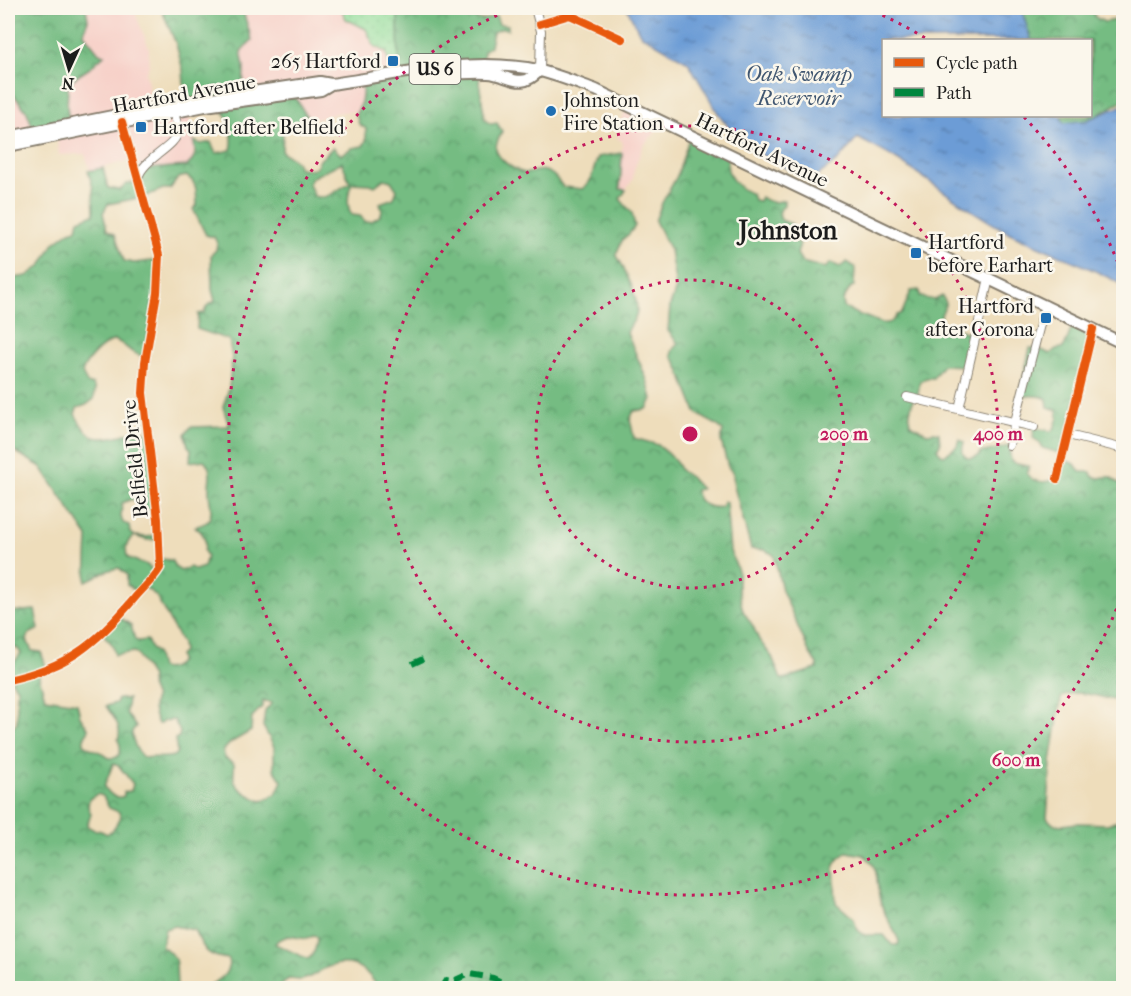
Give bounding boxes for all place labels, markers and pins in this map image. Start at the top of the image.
place label: 265 Hartford [271,50,382,73]
marker: 265 Hartford [386,54,400,68]
place label: Johnston Fire Station [561,89,664,135]
marker: Johnston Fire Station [544,104,558,118]
place label: Hartford after Belfield [153,116,346,139]
marker: Hartford after Belfield [134,120,148,134]
place label: Hartford before Earhart [927,231,1053,277]
marker: Hartford before Earhart [909,246,923,260]
place label: Hartford after Corona [926,295,1035,341]
marker: Hartford after Corona [1039,311,1053,325]
centre of rings [680,424,700,444]

